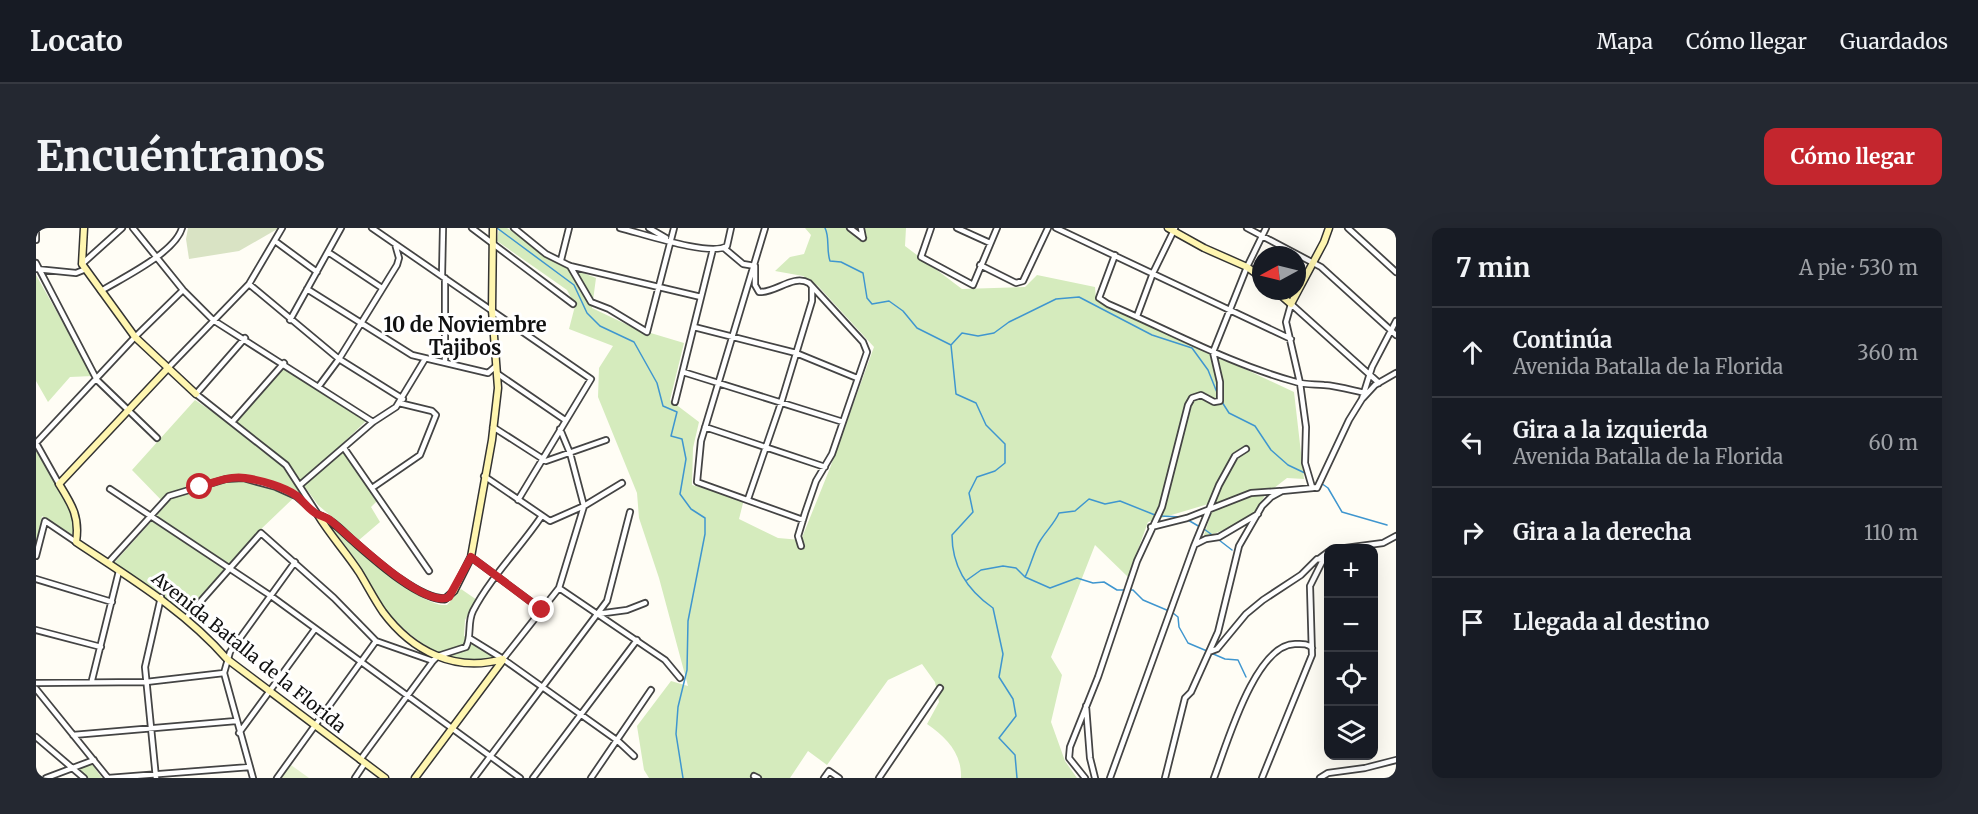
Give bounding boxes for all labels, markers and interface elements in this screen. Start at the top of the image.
text: Locato [30,23,123,59]
text: Mapa [1597,28,1653,55]
text: Cómo llegar [1686,28,1807,55]
text: Guardados [1840,28,1948,55]
button: Cómo llegar [1764,128,1942,185]
text: Encuéntranos [36,130,325,182]
north arrow [1252,246,1306,300]
text: 7 min [1456,251,1530,284]
text: A pie · 530 m [1799,255,1918,280]
district label: 10 de Noviembre Tajibos [383,312,547,360]
text: Continúa [1513,326,1612,354]
icon: ahead [1456,336,1489,369]
text: 360 m [1857,340,1918,365]
text: Avenida Batalla de la Florida [1513,354,1783,379]
text: Gira a la izquierda [1513,416,1708,444]
icon: left [1456,426,1489,459]
text: 60 m [1868,430,1918,455]
text: Avenida Batalla de la Florida [1513,444,1783,469]
route start [186,473,212,499]
icon: right [1456,516,1489,549]
text: Gira a la derecha [1513,518,1691,546]
text: 110 m [1864,520,1918,545]
map controls [1324,544,1378,760]
button: + [1324,544,1378,598]
street label: Avenida Batalla de la Florida [146,566,351,738]
route end [528,596,554,622]
button: − [1324,598,1378,652]
icon: arrive [1456,606,1489,639]
text: Llegada al destino [1513,608,1709,636]
button: locate [1324,652,1378,706]
button: layers [1324,706,1378,760]

